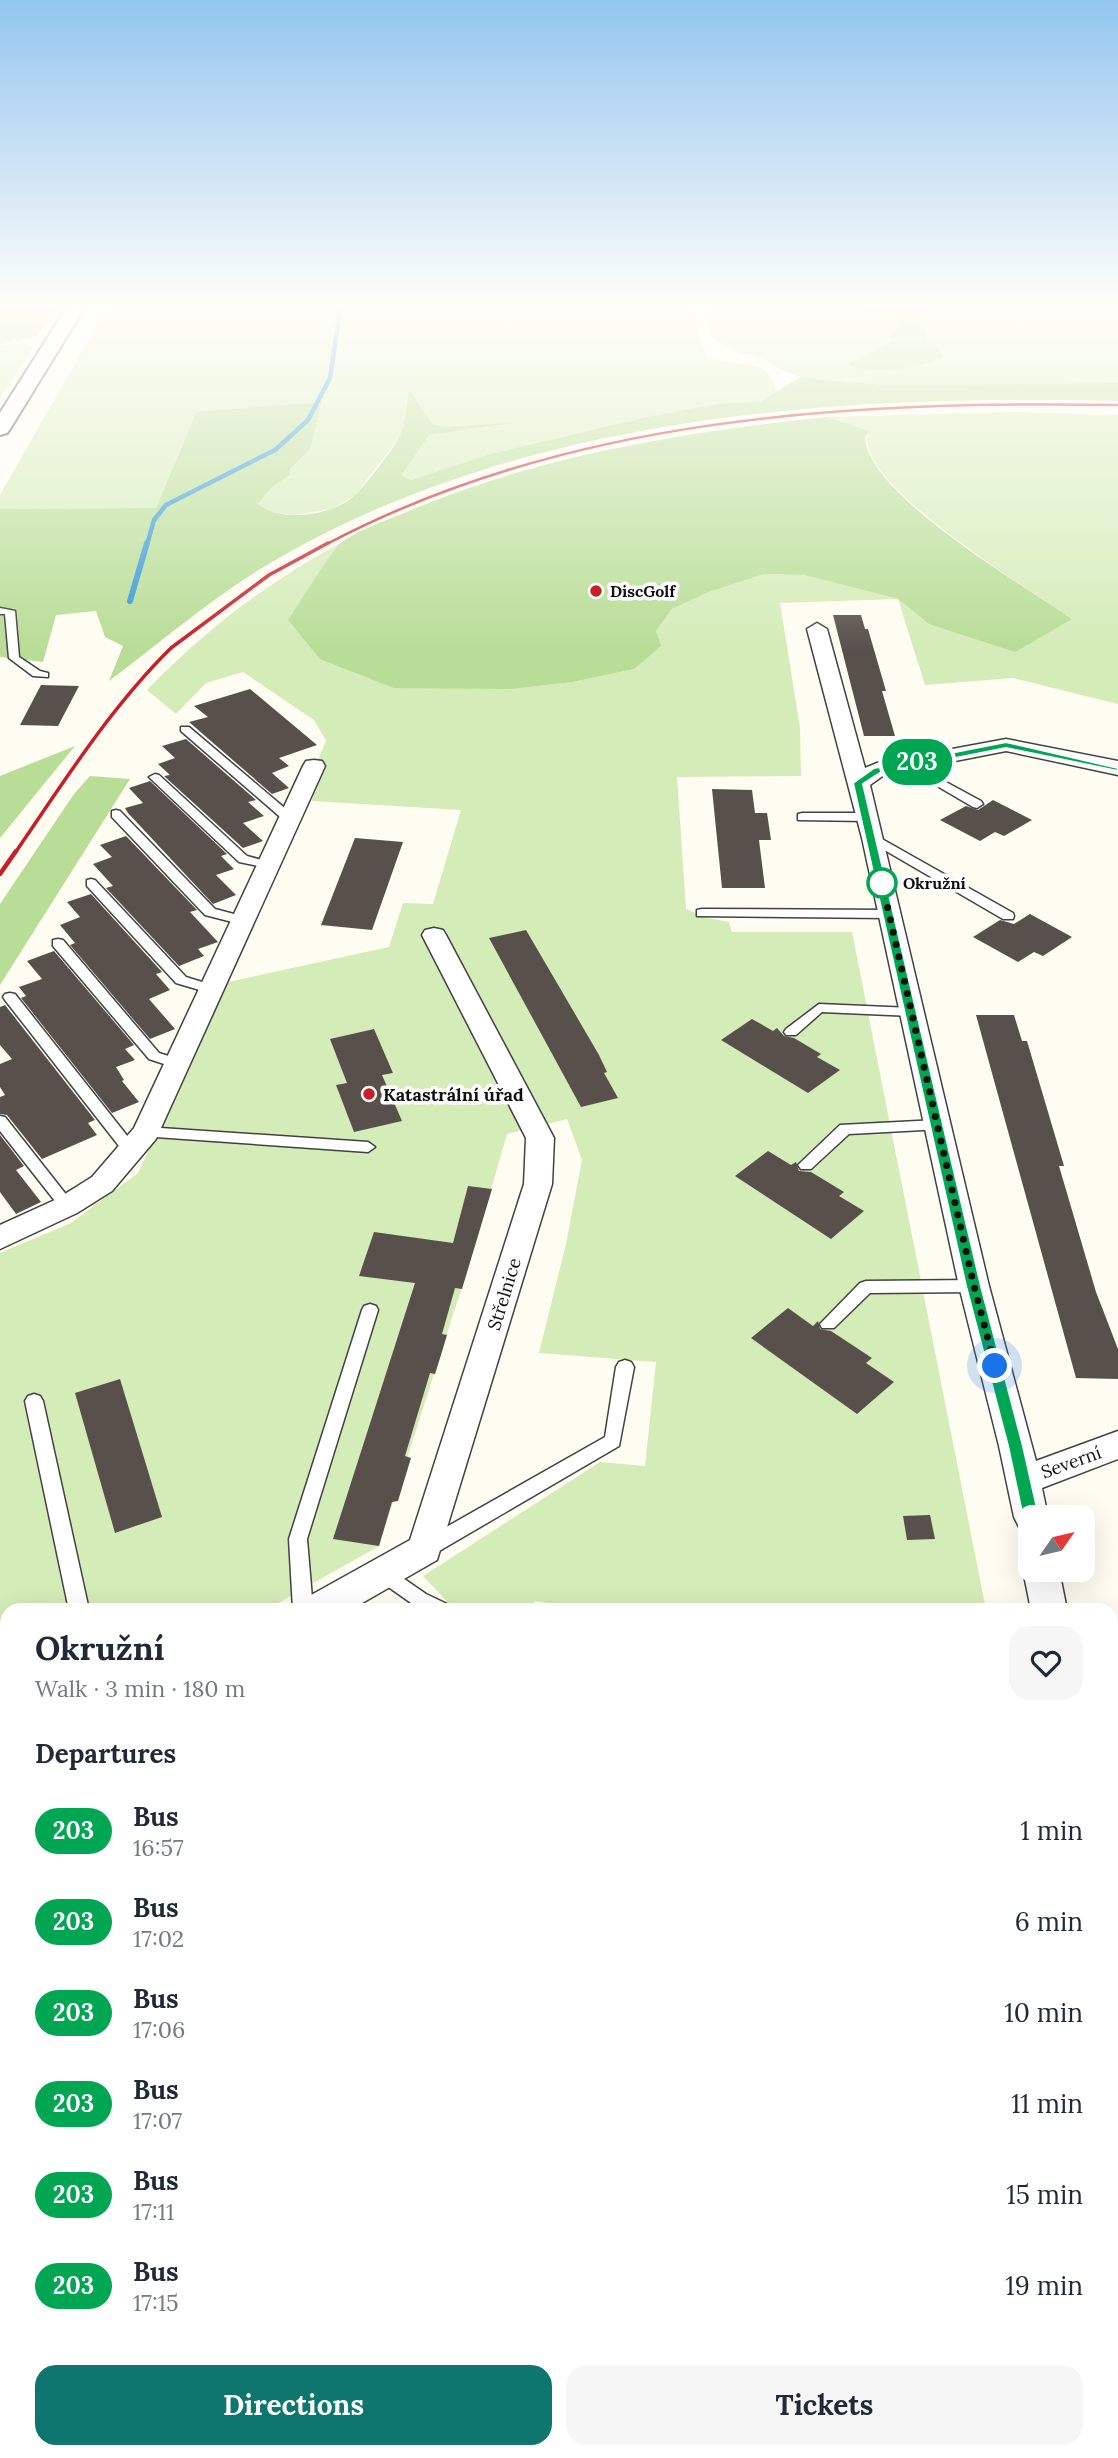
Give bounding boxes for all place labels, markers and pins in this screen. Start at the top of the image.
place label: DiscGolf [610,581,676,601]
marker: DiscGolf [588,583,604,599]
marker: Okružní [867,868,897,898]
place label: Okružní [903,873,966,893]
place label: Katastrální úřad [383,1083,524,1106]
marker: Katastrální úřad [361,1086,377,1102]

